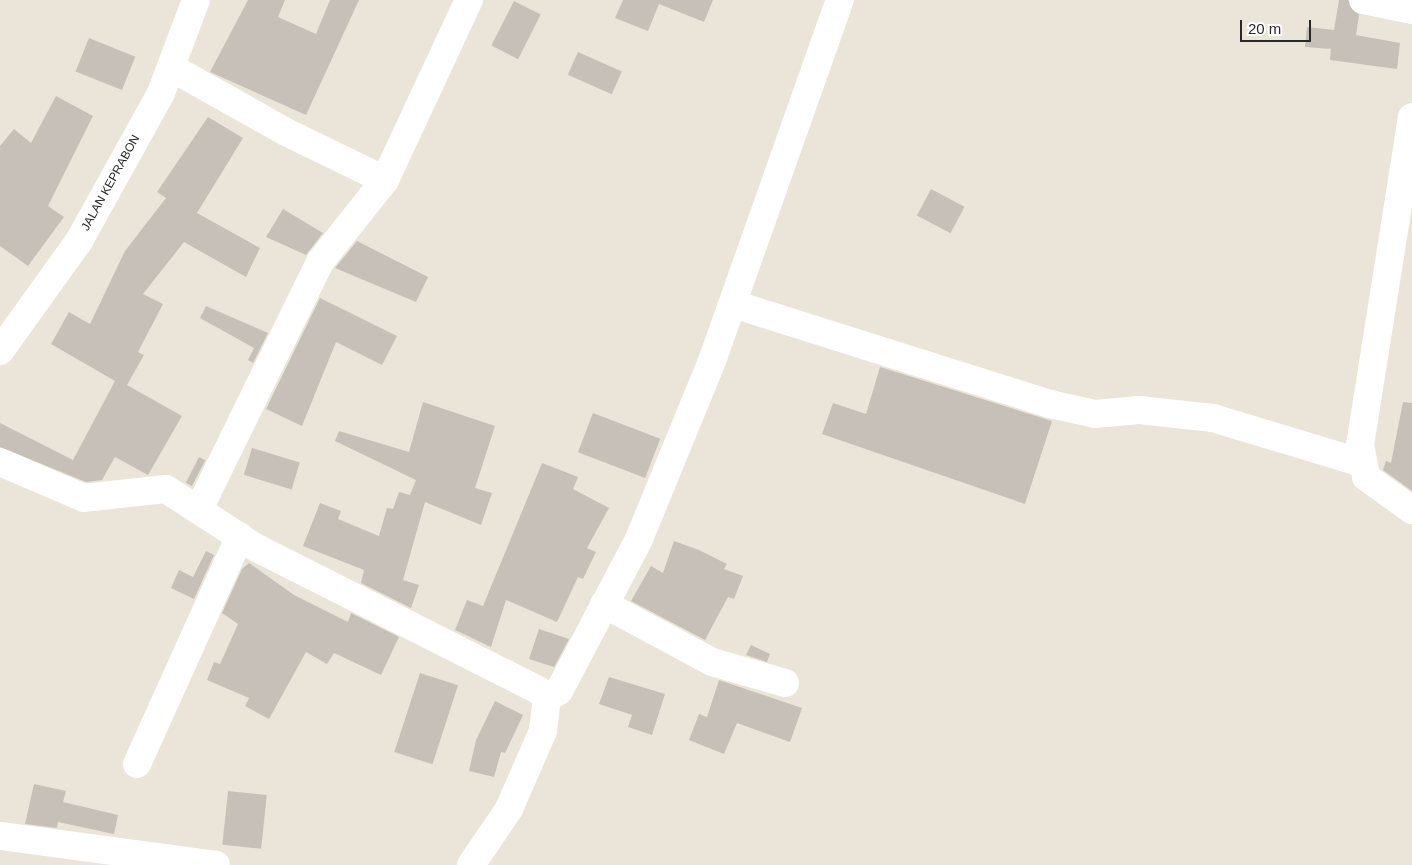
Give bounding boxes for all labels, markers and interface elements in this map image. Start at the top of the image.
scale bar [1242,10,1313,42]
text: 20 m [1248,20,1281,37]
street label: JALAN KEPRABON [79,133,143,233]

